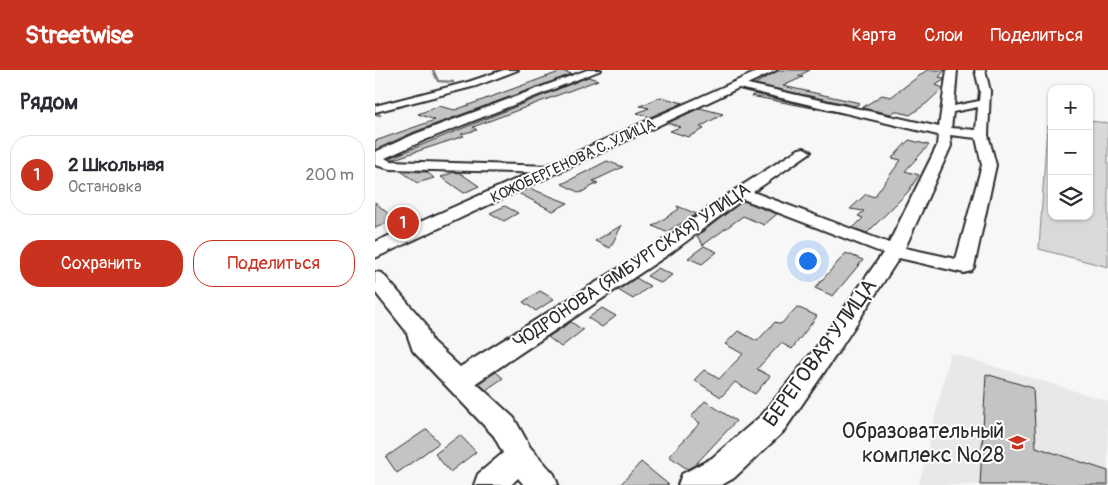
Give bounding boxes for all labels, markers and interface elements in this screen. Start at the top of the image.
text: Streetwise [25,21,133,50]
text: Карта [852,24,896,47]
text: Слои [924,24,962,47]
text: Поделиться [990,24,1083,47]
map controls [1048,85,1093,220]
button: + [1048,85,1093,130]
text: Рядом [20,89,78,116]
street label: КОЖОБЕРГЕНОВА С. УЛИЦА [488,114,659,208]
button: − [1048,130,1093,175]
text: 2 Школьная [68,153,164,177]
text: 1 [34,165,40,185]
text: 200 m [306,165,354,185]
button: layers [1048,175,1093,220]
text: Остановка [68,177,142,197]
street label: ЧОДРОНОВА (ЯМБУРГСКАЯ) УЛИЦА [509,178,755,354]
pin: 1 [387,204,419,242]
button: Сохранить [20,240,183,287]
button: Поделиться [193,240,355,287]
your location [795,248,821,274]
street label: БЕРЕГОВАЯ УЛИЦА [757,274,883,432]
place label: Образовательный комплекс №28 [842,418,1004,469]
school or university icon: Образовательный комплекс №28 [1008,433,1028,453]

